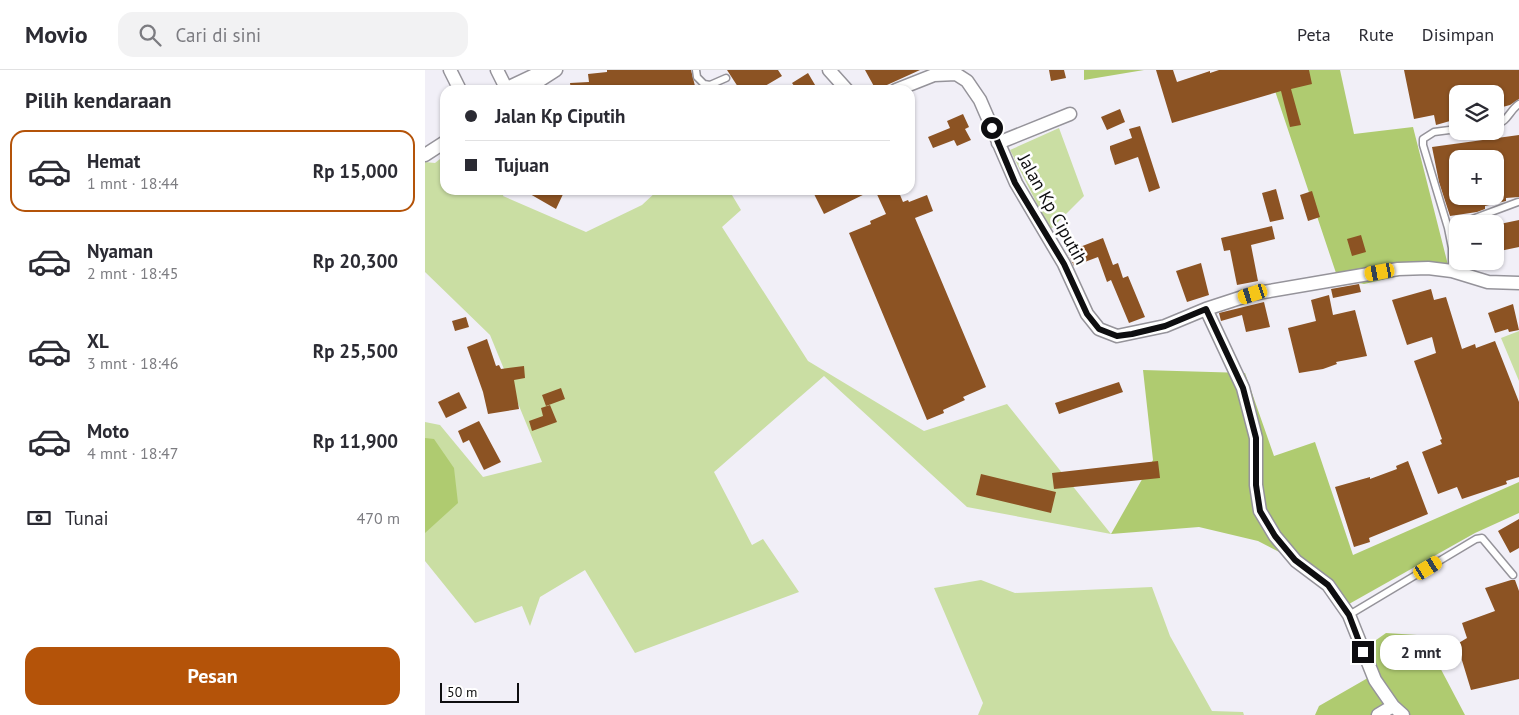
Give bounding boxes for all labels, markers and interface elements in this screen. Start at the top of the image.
search box [118,12,468,57]
text: Movio [25,19,88,50]
icon: search [136,21,164,49]
text: Cari di sini [176,23,261,47]
text: Peta [1297,23,1331,46]
text: Rute [1359,23,1394,46]
text: Disimpan [1422,23,1494,46]
map controls [1449,85,1504,270]
button: layers [1449,85,1504,140]
text: Pilih kendaraan [25,86,171,114]
text: Jalan Kp Ciputih [495,104,625,128]
route start [981,117,1003,139]
icon: car [27,149,72,194]
text: Hemat [87,149,140,173]
street label: Jalan Kp Ciputih [1013,149,1093,269]
button: + [1449,150,1504,205]
text: Tujuan [495,153,549,177]
text: Rp 15,000 [313,159,398,183]
text: 1 mnt · 18:44 [87,173,178,193]
button: − [1449,215,1504,270]
icon: car [27,239,72,284]
text: Nyaman [87,239,153,263]
text: Rp 20,300 [313,249,398,273]
car [1363,262,1396,282]
text: 2 mnt · 18:45 [87,263,178,283]
car [1236,282,1269,306]
icon: car [27,329,72,374]
text: XL [87,329,109,353]
text: Rp 25,500 [313,339,398,363]
text: 3 mnt · 18:46 [87,353,178,373]
icon: car [27,419,72,464]
text: Moto [87,419,129,443]
text: Rp 11,900 [313,429,398,453]
text: 4 mnt · 18:47 [87,443,178,463]
icon: cash [25,504,53,532]
text: Tunai [65,506,109,530]
text: 470 m [357,508,400,528]
car [1411,554,1444,582]
callout: 2 mnt [1381,634,1463,670]
route end [1352,641,1374,663]
text: 2 mnt [1401,642,1441,662]
button: Pesan [25,647,400,705]
scale bar [440,680,519,703]
text: 50 m [447,683,477,701]

